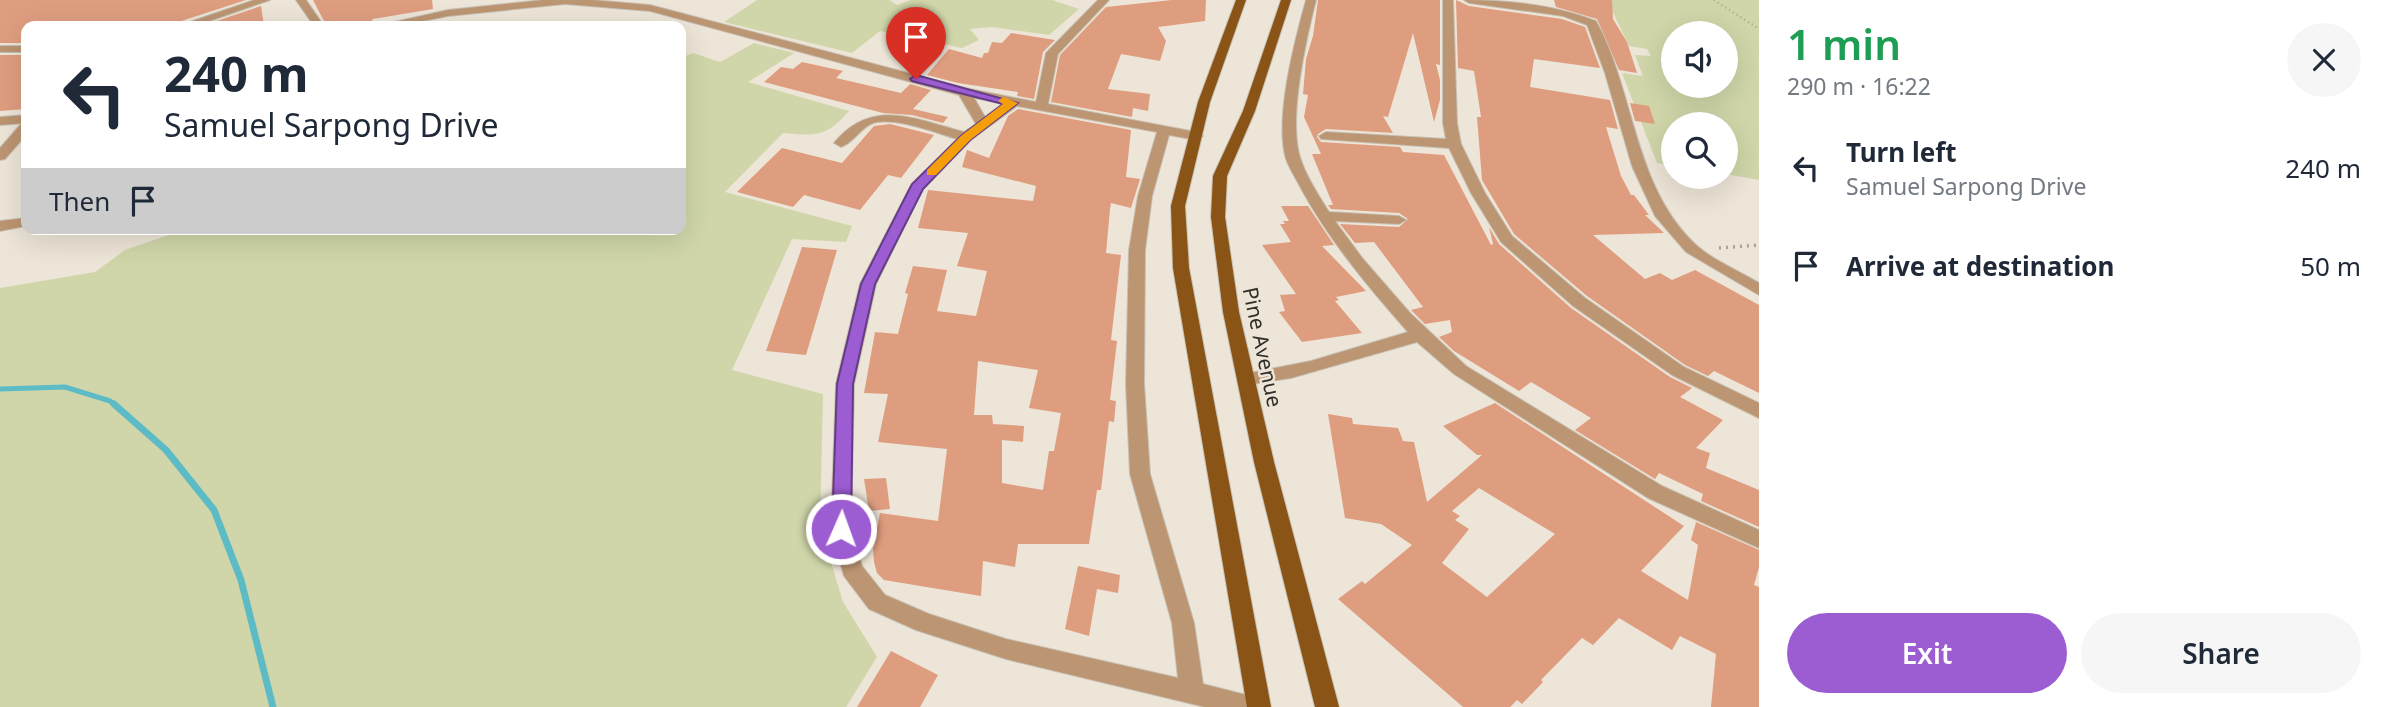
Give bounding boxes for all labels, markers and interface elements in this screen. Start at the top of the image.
pin [886,7,946,79]
text: 1 min [1787,15,1901,72]
icon: arrive [897,18,935,56]
map controls [1661,21,1738,189]
button: sound [1661,21,1738,98]
button: close [2287,23,2361,97]
text: 240 m [164,40,309,106]
icon: left [49,49,140,140]
text: 290 m · 16:22 [1787,70,1931,102]
text: Samuel Sarpong Drive [164,103,499,146]
button: search [1661,112,1738,189]
text: Turn left [1846,134,1957,170]
icon: left [1787,149,1825,187]
text: 240 m [2285,150,2361,186]
text: Samuel Sarpong Drive [1846,170,2086,202]
icon: arrive [124,182,162,220]
text: Then [49,183,110,219]
icon: arrive [1787,247,1825,285]
text: Arrive at destination [1846,248,2115,284]
text: 50 m [2300,248,2361,284]
street label: Pine Avenue [1237,284,1289,410]
position arrow [804,492,878,566]
button: Exit [1787,613,2067,693]
button: Share [2081,613,2361,693]

